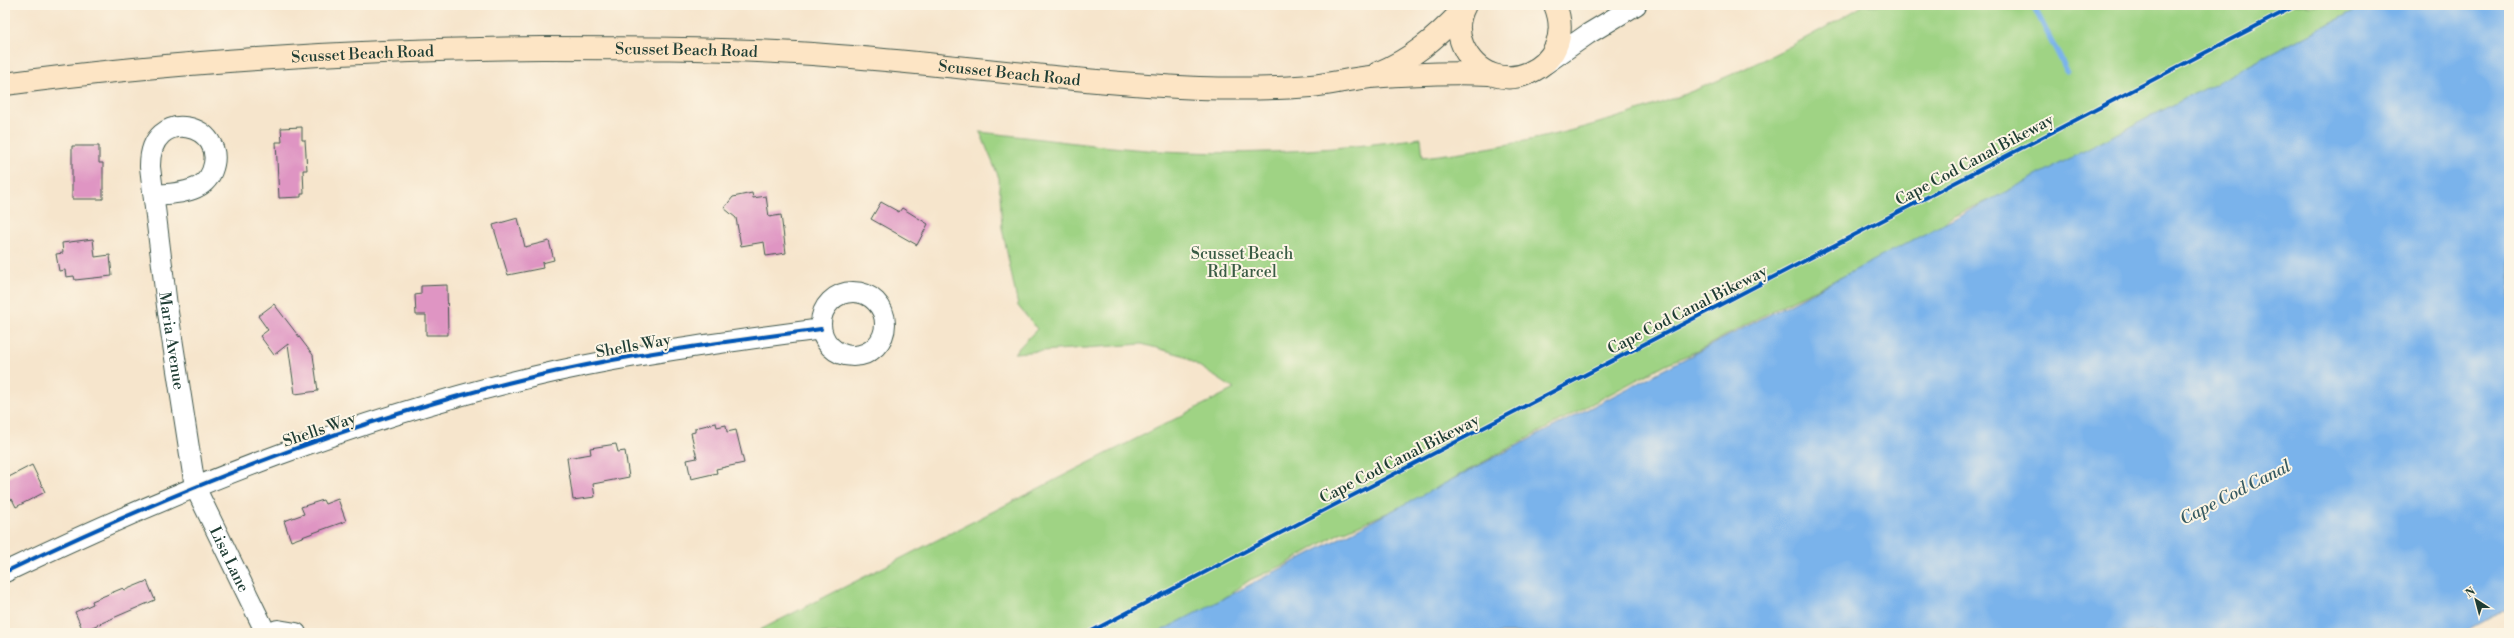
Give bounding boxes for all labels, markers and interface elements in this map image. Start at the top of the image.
street label: Scusset Beach Road [615,39,758,62]
street label: Scusset Beach Road [291,41,434,68]
street label: Scusset Beach Road [937,56,1081,91]
street label: Cape Cod Canal Bikeway [1892,110,2057,210]
park label: Scusset Beach Rd Parcel [1191,244,1294,282]
street label: Cape Cod Canal Bikeway [1604,261,1771,359]
street label: Maria Avenue [154,291,189,391]
street label: Shells Way [594,330,672,362]
street label: Shells Way [280,408,359,452]
street label: Cape Cod Canal Bikeway [1316,410,1483,508]
water label: Cape Cod Canal [2176,455,2295,530]
street label: Lisa Lane [205,523,254,596]
north arrow [2456,580,2496,620]
text: N [2463,584,2479,601]

